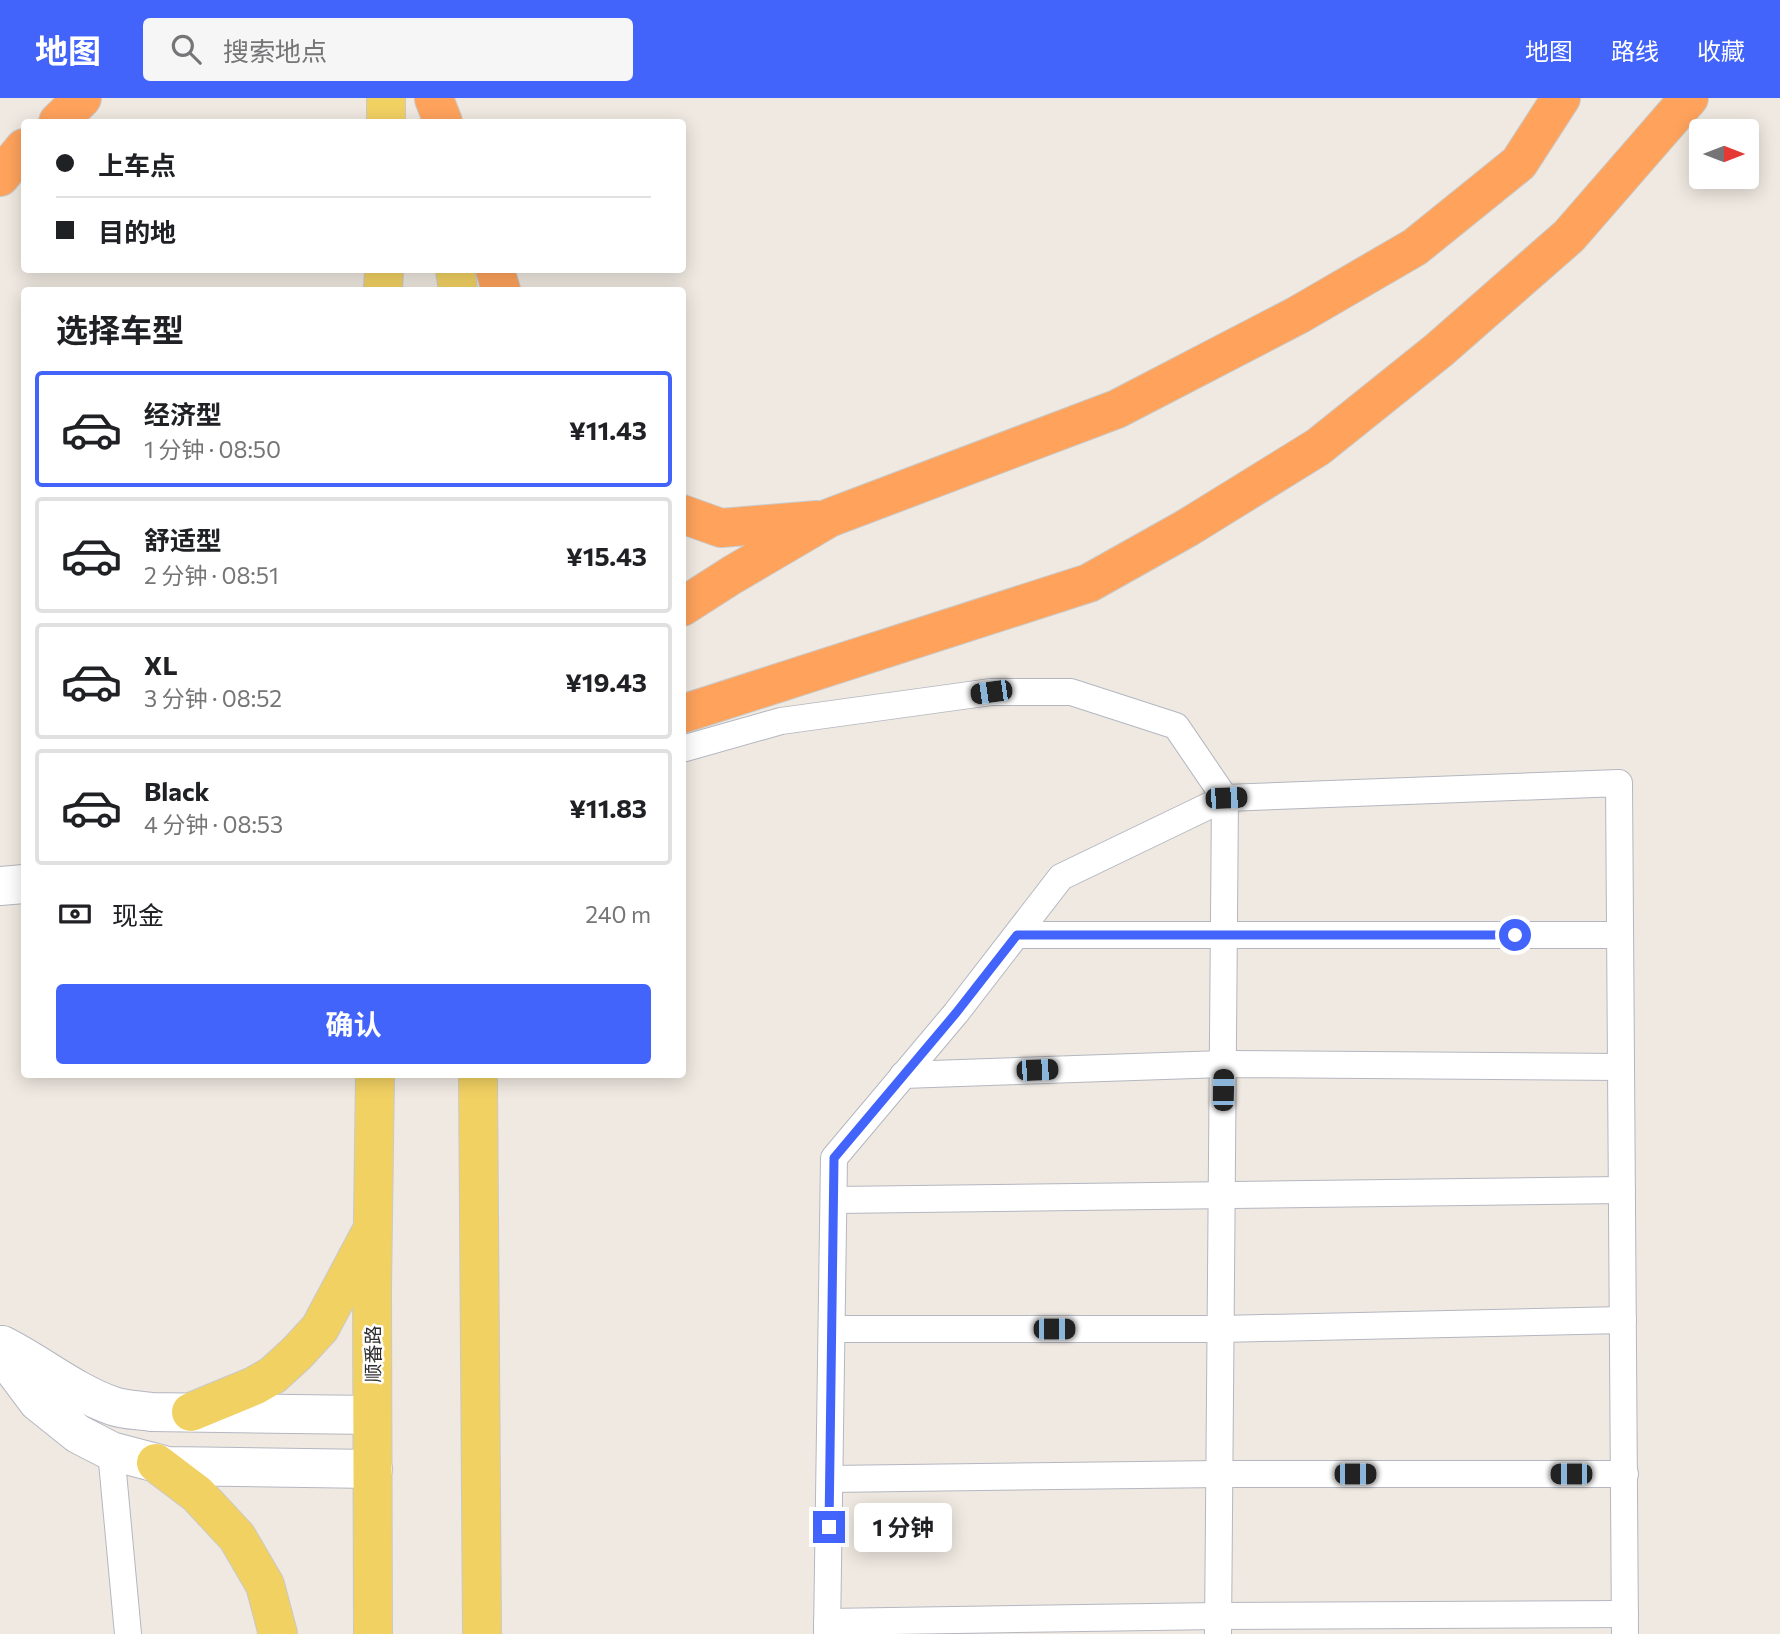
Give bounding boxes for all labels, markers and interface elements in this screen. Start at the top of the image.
search box [143,18,633,81]
text: 地图 [35,29,101,70]
icon: search [167,30,205,68]
text: 搜索地点 [223,35,327,66]
text: 地图 [1525,36,1573,65]
text: 路线 [1611,36,1659,65]
text: 收藏 [1697,36,1745,65]
north arrow [1689,119,1759,189]
map controls [1689,119,1759,189]
text: 上车点 [98,149,176,180]
text: 目的地 [98,216,176,247]
text: 选择车型 [56,309,184,349]
icon: car [60,398,123,461]
text: 经济型 [144,398,222,429]
text: ¥11.43 [569,414,647,445]
text: 1 分钟 · 08:50 [144,435,281,463]
icon: car [60,524,123,587]
text: 舒适型 [144,524,222,555]
text: ¥15.43 [566,540,647,571]
text: 2 分钟 · 08:51 [144,561,279,589]
text: XL [144,649,178,680]
icon: car [60,650,123,713]
text: ¥19.43 [565,666,647,697]
car [969,679,1014,705]
text: 3 分钟 · 08:52 [144,684,282,712]
text: Black [144,775,210,806]
icon: car [60,776,123,839]
car [1205,787,1248,809]
text: ¥11.83 [569,792,647,823]
text: 4 分钟 · 08:53 [144,810,283,838]
icon: cash [56,895,94,933]
text: 现金 [112,899,164,930]
text: 240 m [585,900,651,928]
route start [1499,919,1531,951]
button: 确认 [56,984,651,1064]
car [1016,1059,1059,1081]
car [1213,1069,1234,1111]
car [1034,1319,1076,1340]
street label: 顺番路 [361,1325,384,1383]
car [1335,1464,1377,1485]
car [1551,1464,1593,1485]
callout: 1 分钟 [854,1502,952,1552]
route end [813,1511,845,1543]
text: 1 分钟 [873,1513,933,1541]

